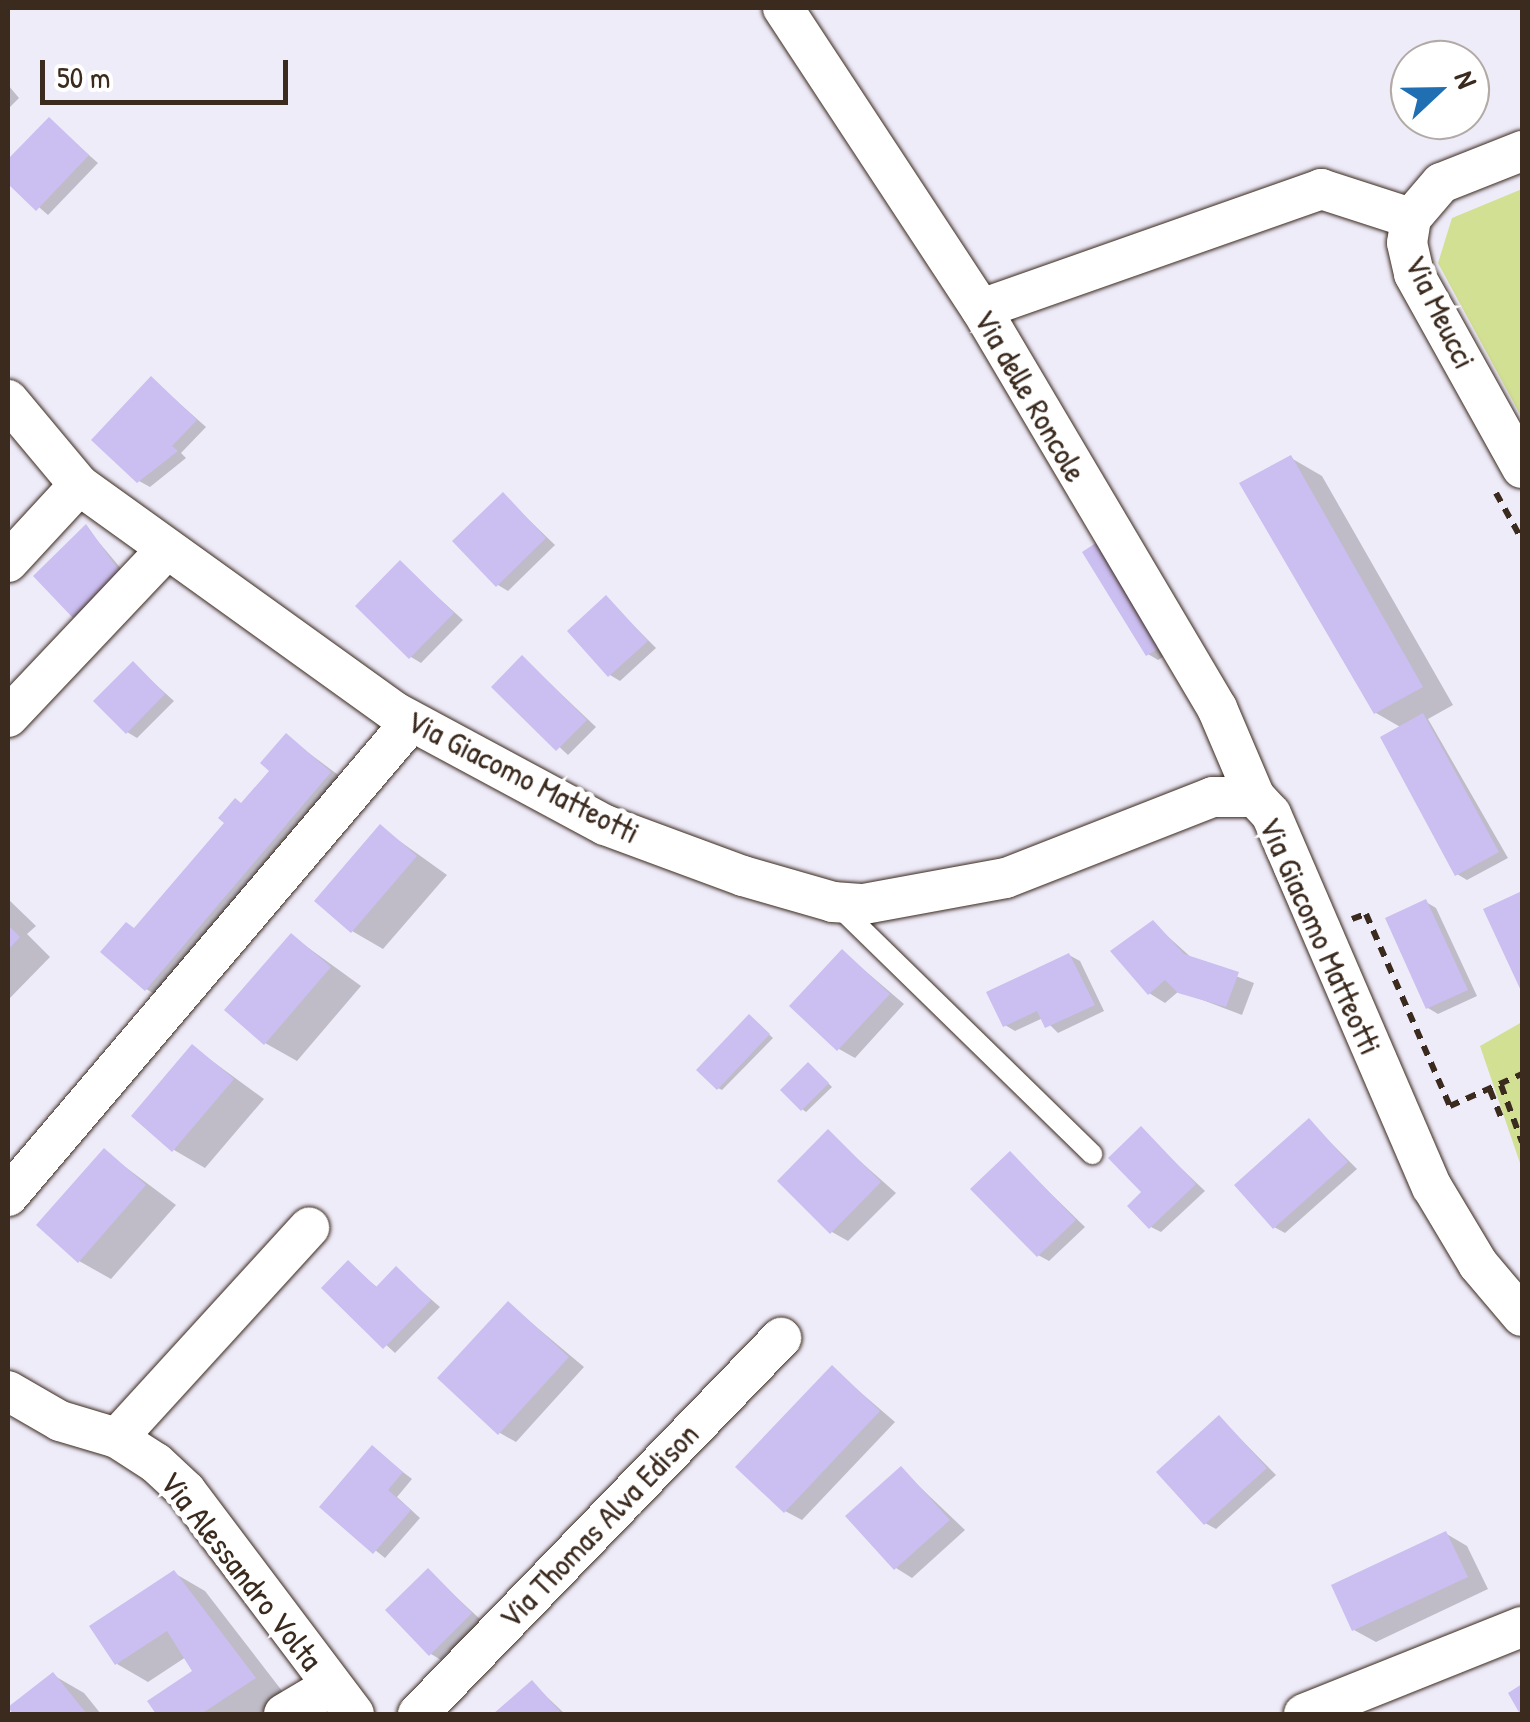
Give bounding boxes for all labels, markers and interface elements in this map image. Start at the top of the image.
scale bar [45,40,292,102]
north arrow [1390,40,1490,140]
text: 50 m [57,57,110,97]
text: N [1446,65,1486,94]
street label: Via Meucci [1396,249,1484,375]
street label: Via delle Roncole [965,303,1095,489]
street label: Via Giacomo Matteotti [400,702,646,852]
street label: Via Giacomo Matteotti [1250,811,1390,1061]
street label: Via Thomas Alva Edison [491,1415,707,1637]
street label: Via Alessandro Volta [152,1464,330,1678]

